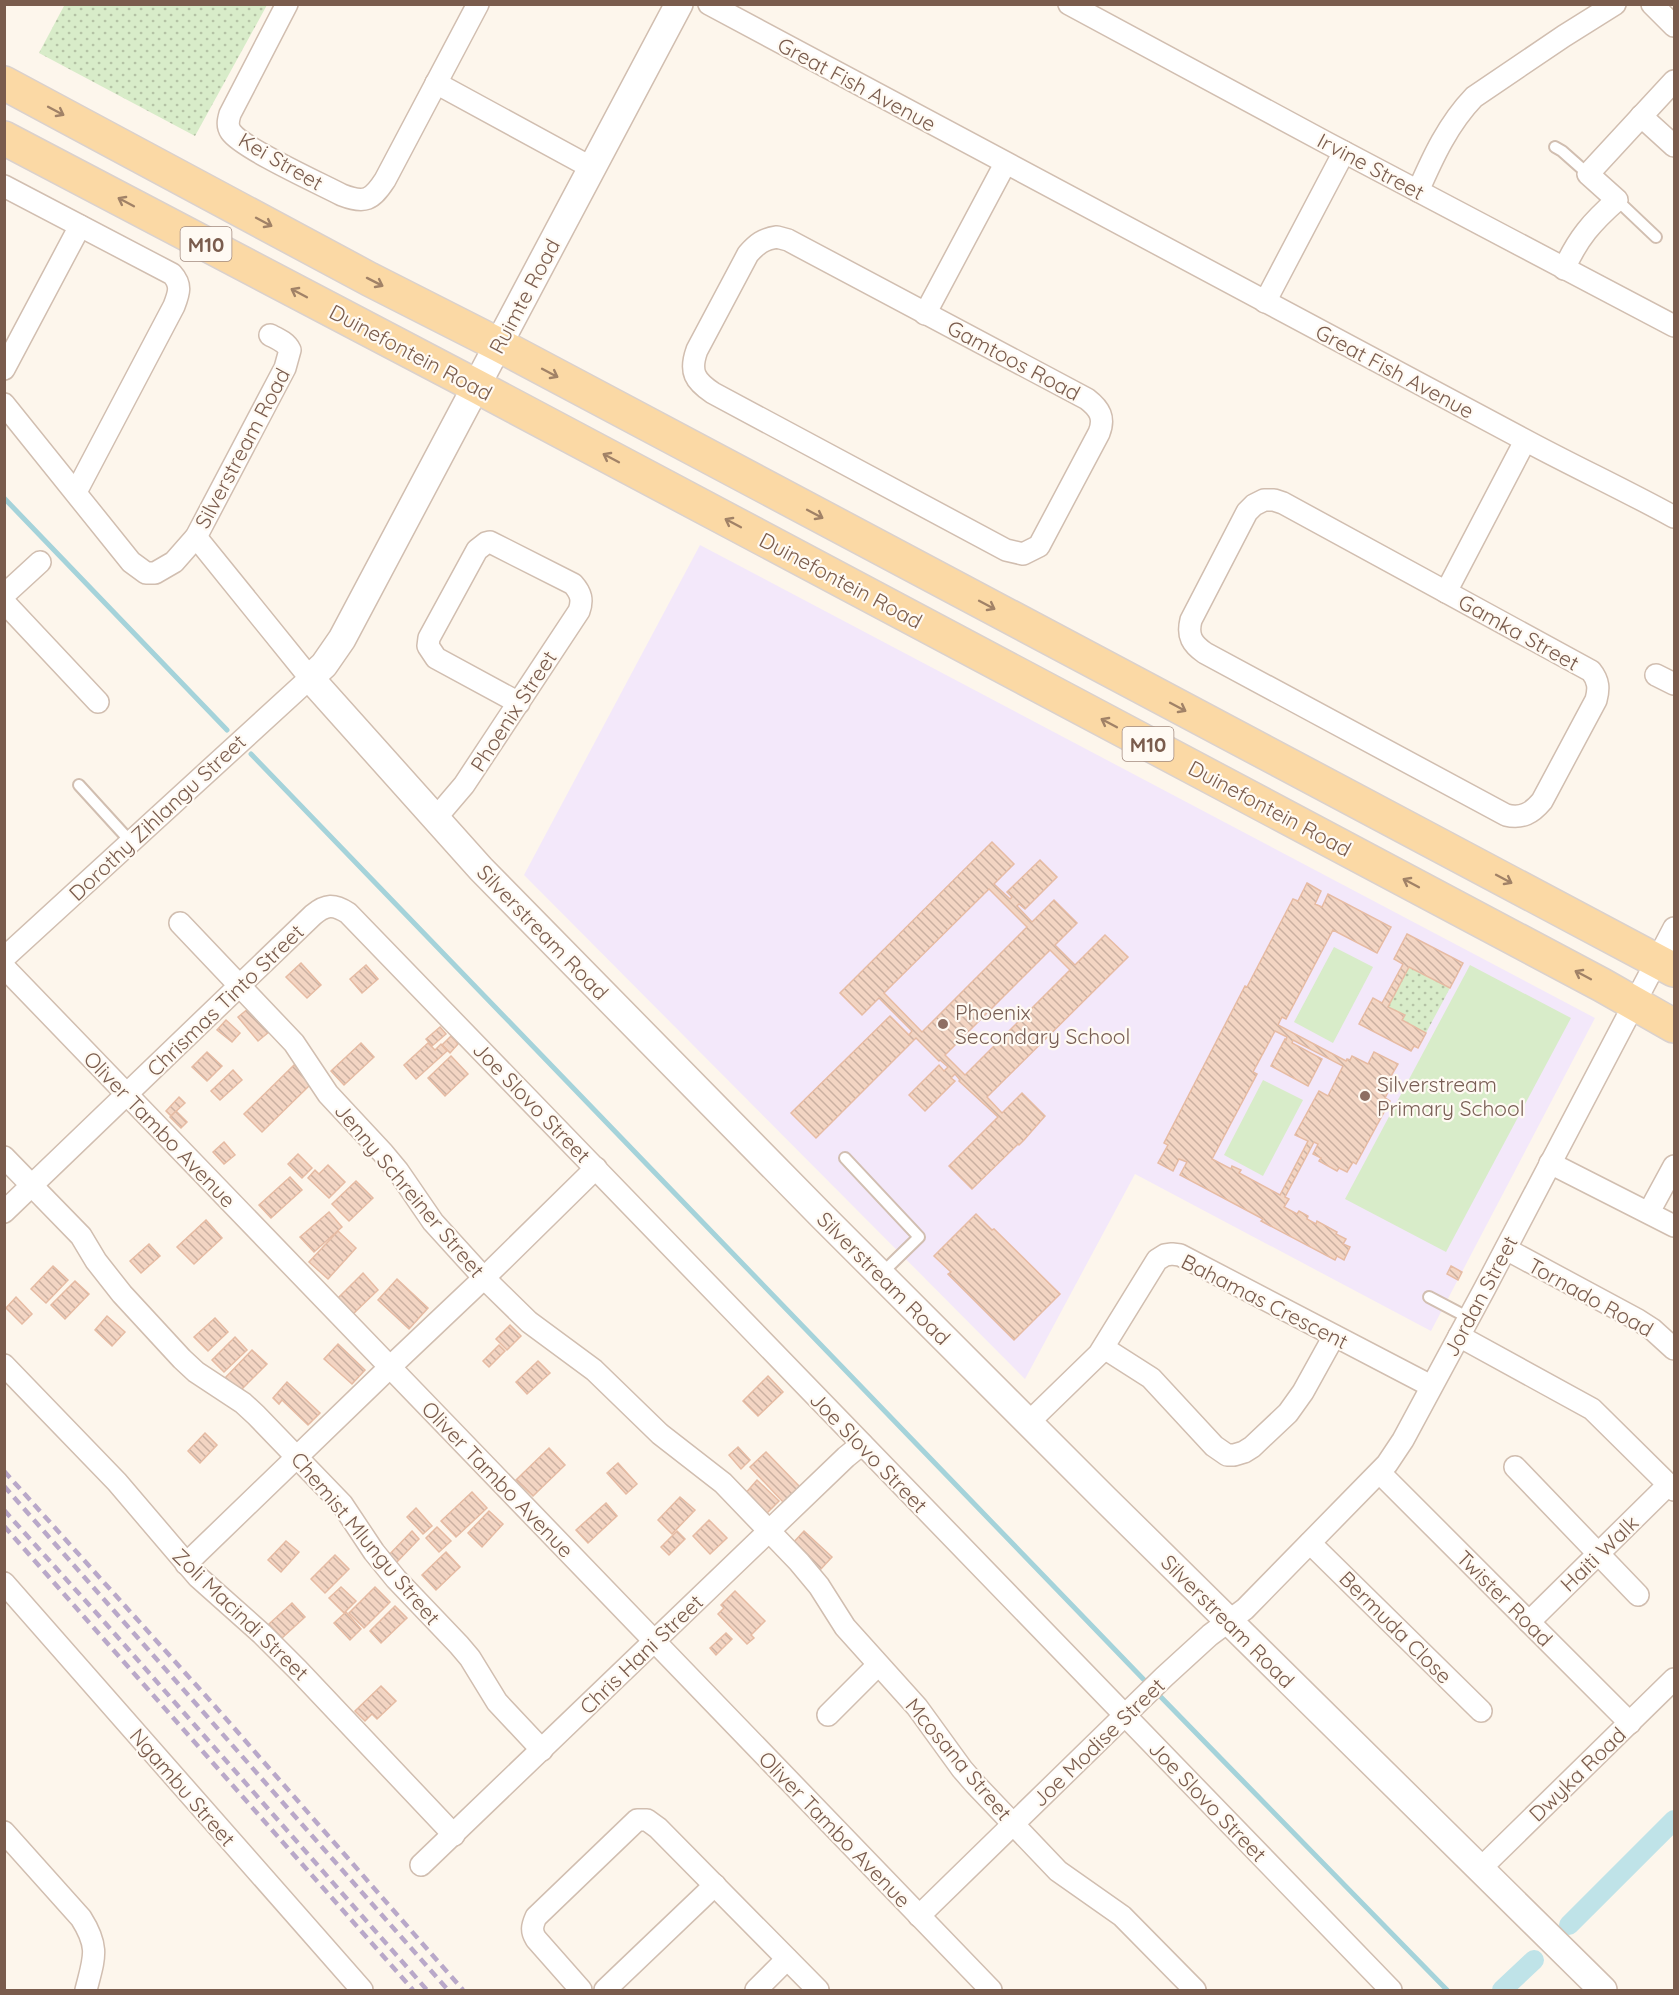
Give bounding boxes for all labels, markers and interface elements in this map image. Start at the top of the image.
street label: Great Fish Avenue [773,31,941,137]
one-way arrow [47,105,64,117]
street label: Kei Street [234,126,328,196]
street label: Irvine Street [1313,127,1429,205]
one-way arrow [118,196,136,207]
one-way arrow [255,216,272,228]
road number: M10 [180,227,232,261]
street label: Ruimte Road [483,234,565,358]
one-way arrow [366,276,383,288]
one-way arrow [291,287,308,299]
street label: Duinefontein Road [325,298,497,406]
street label: Gamtoos Road [943,314,1085,406]
street label: Great Fish Avenue [1311,318,1479,424]
street label: Silverstream Road [189,363,295,533]
one-way arrow [541,368,559,379]
one-way arrow [603,452,620,464]
one-way arrow [806,508,823,520]
one-way arrow [725,517,742,529]
street label: Duinefontein Road [755,526,927,634]
street label: Gamka Street [1454,588,1584,676]
one-way arrow [978,600,996,612]
street label: Phoenix Street [464,646,562,776]
one-way arrow [1169,701,1186,713]
one-way arrow [1101,717,1118,729]
road number: M10 [1122,727,1174,761]
street label: Dorothy Zihlangu Street [63,728,251,906]
street label: Duinefontein Road [1184,754,1356,862]
street label: Silverstream Road [472,859,614,1005]
one-way arrow [1495,873,1512,885]
one-way arrow [1403,877,1420,889]
street label: Chrismas Tinto Street [141,919,309,1081]
one-way arrow [1575,969,1592,981]
place label: Phoenix Secondary School [955,999,1130,1049]
marker: Phoenix Secondary School [936,1017,950,1031]
street label: Joe Slovo Street [468,1036,596,1168]
street label: Oliver Tambo Avenue [79,1045,241,1213]
place label: Silverstream Primary School [1377,1071,1525,1121]
marker: Silverstream Primary School [1358,1089,1372,1103]
street label: Jenny Schreiner Street [329,1098,491,1282]
street label: Silverstream Road [812,1206,956,1350]
street label: Jordan Street [1437,1231,1523,1361]
street label: Bahamas Crescent [1177,1248,1353,1354]
street label: Tornado Road [1524,1252,1658,1342]
street label: Joe Slovo Street [805,1386,933,1518]
street label: Oliver Tambo Avenue [417,1395,579,1563]
street label: Chemist Mlungu Street [286,1446,446,1630]
street label: Haiti Walk [1555,1509,1643,1597]
street label: Zoli Macindi Street [168,1542,314,1686]
street label: Twister Road [1452,1545,1558,1651]
street label: Silverstream Road [1156,1549,1300,1693]
street label: Bermuda Close [1334,1565,1458,1689]
street label: Chris Hani Street [574,1589,708,1719]
street label: Joe Modise Street [1026,1672,1170,1812]
street label: Mcosana Street [900,1693,1018,1825]
street label: Dwyka Road [1523,1721,1631,1827]
street label: Ngambu Street [125,1723,241,1851]
street label: Joe Slovo Street [1144,1735,1272,1867]
street label: Oliver Tambo Avenue [754,1745,916,1913]

